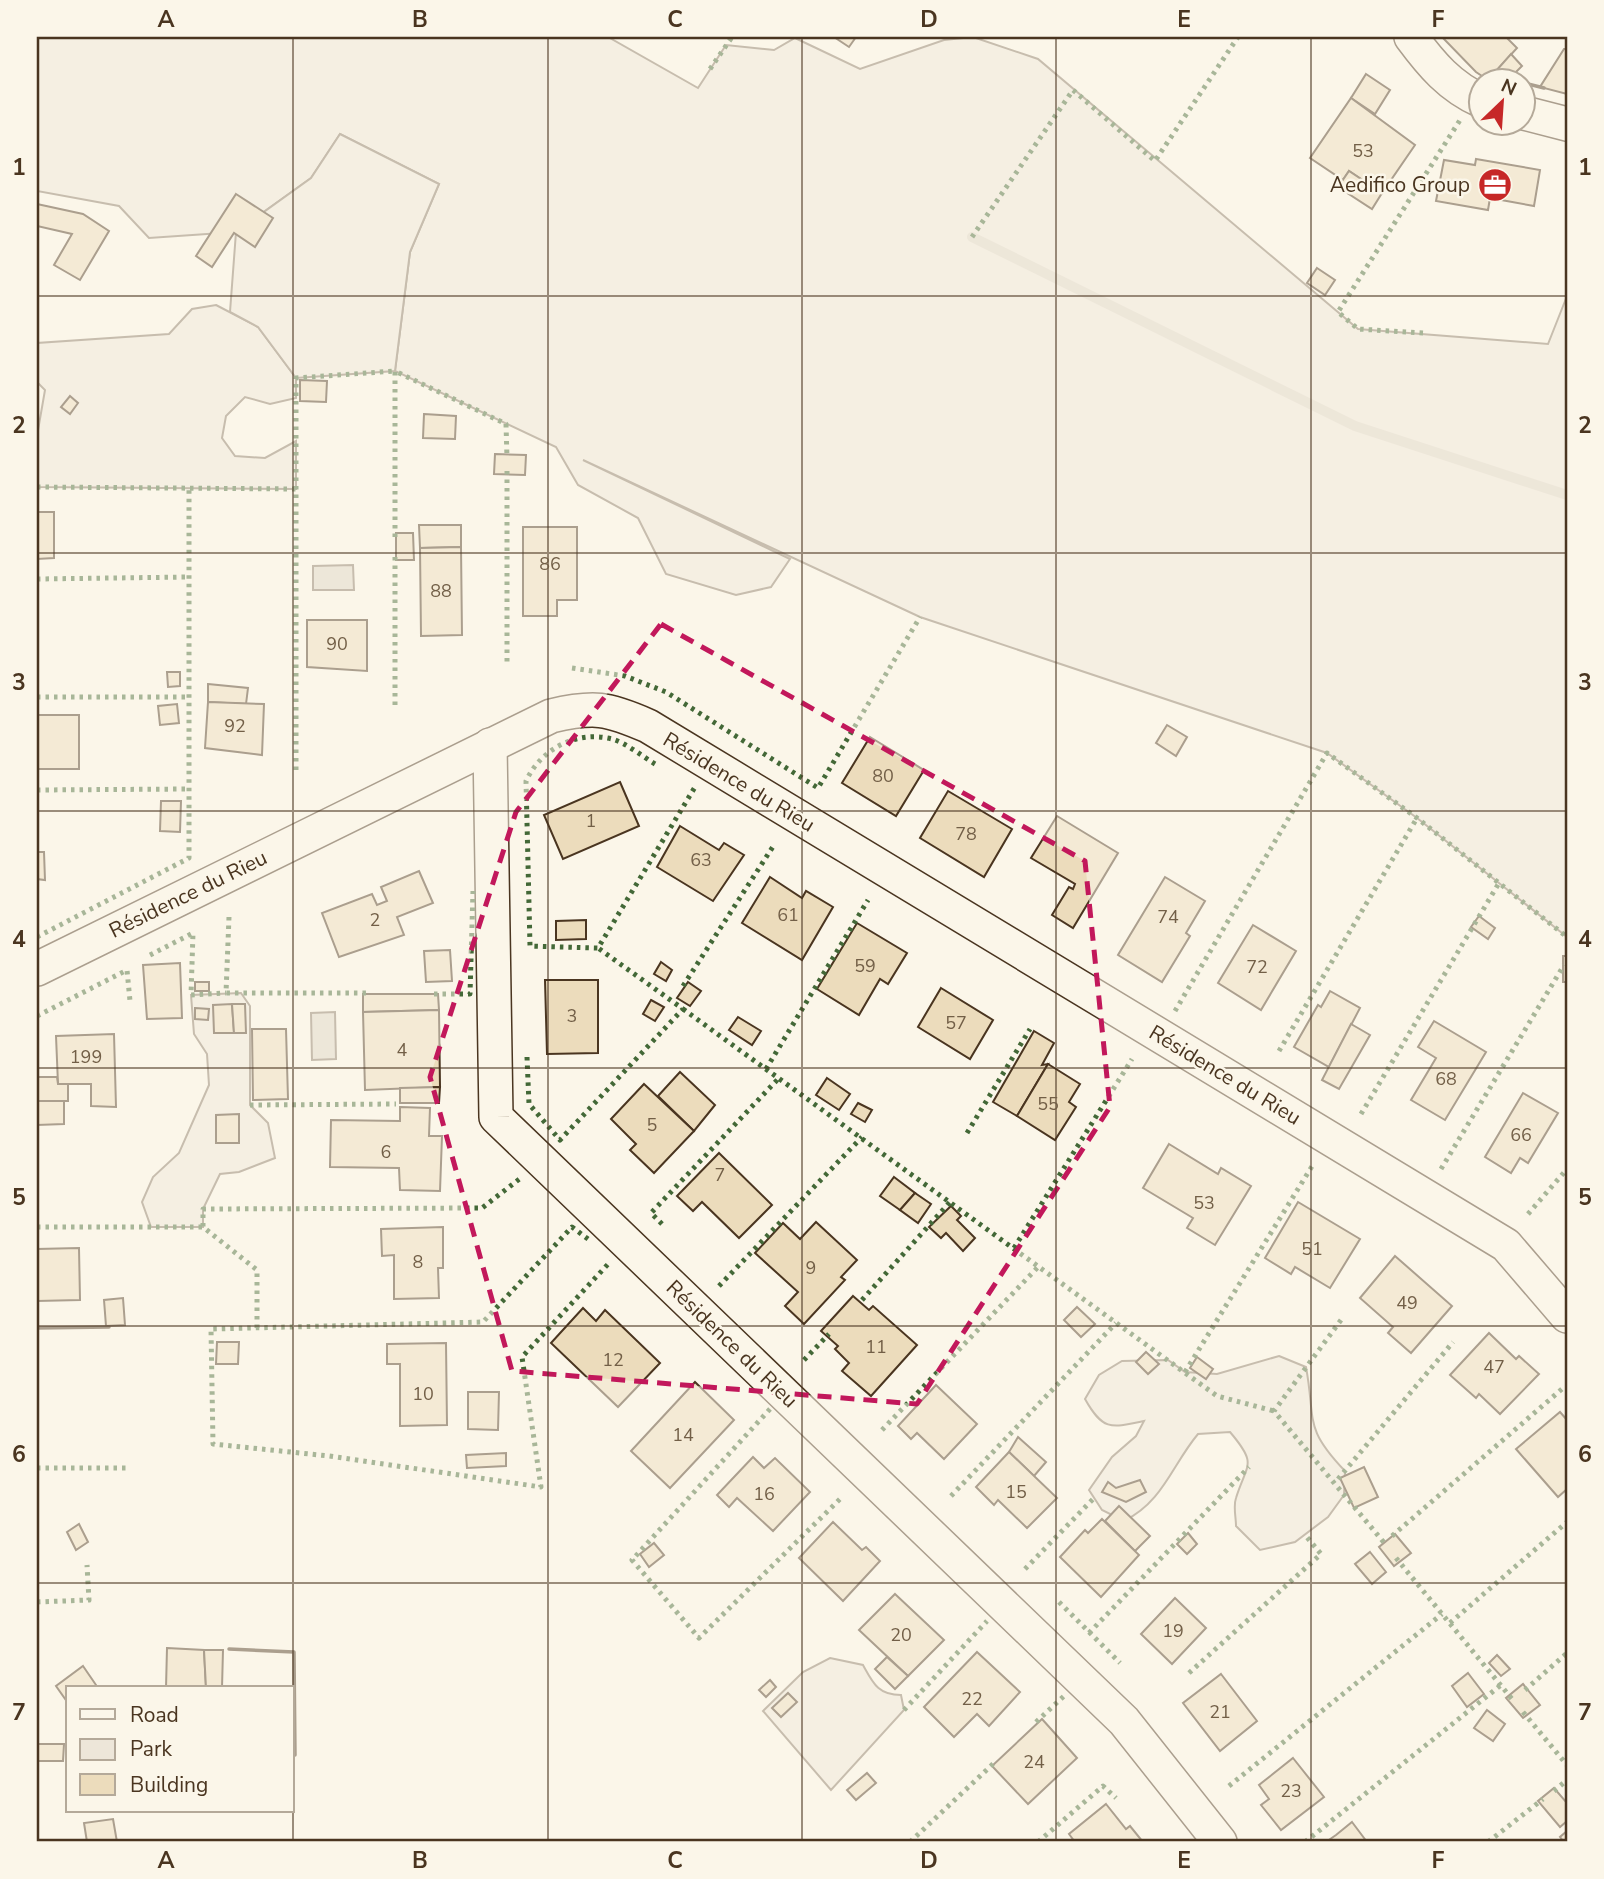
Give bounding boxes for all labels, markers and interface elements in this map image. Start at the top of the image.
text: A [157,4,175,35]
text: B [412,4,428,35]
text: C [667,4,683,35]
text: D [920,4,938,35]
text: E [1177,4,1191,35]
text: F [1432,4,1445,35]
north arrow [1468,66,1538,136]
text: N [1497,73,1521,102]
house number: 53 [1352,139,1374,163]
text: 1 [12,152,26,183]
text: 1 [1578,152,1592,183]
office icon: Aedifico Group [1476,166,1514,204]
place label: Aedifico Group [1330,171,1470,199]
text: 2 [12,410,26,441]
text: 2 [1578,410,1592,441]
house number: 86 [539,552,561,576]
house number: 88 [430,579,452,603]
house number: 90 [326,632,348,656]
text: 3 [12,667,26,698]
text: 3 [1578,667,1592,698]
house number: 92 [224,714,246,738]
street label: Résidence du Rieu [658,726,820,838]
house number: 80 [872,764,894,788]
house number: 1 [586,809,596,833]
house number: 78 [955,822,977,846]
street label: Résidence du Rieu [104,844,272,944]
house number: 63 [690,848,712,872]
house number: 61 [777,903,799,927]
house number: 74 [1157,905,1179,929]
house number: 2 [370,908,380,932]
text: 4 [12,924,26,955]
text: 4 [1578,924,1592,955]
house number: 59 [854,954,876,978]
house number: 72 [1246,955,1268,979]
house number: 3 [567,1004,577,1028]
house number: 57 [945,1011,967,1035]
street label: Résidence du Rieu [1144,1019,1306,1131]
house number: 4 [397,1038,408,1062]
house number: 199 [70,1045,102,1069]
house number: 68 [1435,1067,1457,1091]
house number: 55 [1037,1092,1059,1116]
house number: 5 [647,1113,657,1137]
house number: 66 [1510,1123,1532,1147]
house number: 6 [381,1140,391,1164]
house number: 7 [715,1163,725,1187]
text: 5 [12,1182,26,1213]
text: 5 [1578,1182,1592,1213]
house number: 53 [1193,1191,1215,1215]
house number: 51 [1301,1237,1323,1261]
house number: 8 [413,1250,423,1274]
house number: 9 [806,1256,816,1280]
street label: Résidence du Rieu [660,1274,804,1414]
house number: 49 [1396,1291,1418,1315]
house number: 11 [865,1335,887,1359]
house number: 12 [602,1348,624,1372]
house number: 47 [1483,1355,1505,1379]
house number: 10 [412,1382,434,1406]
house number: 14 [672,1423,694,1447]
text: 6 [12,1439,26,1470]
text: 6 [1578,1439,1592,1470]
house number: 15 [1005,1480,1027,1504]
house number: 16 [753,1482,775,1506]
house number: 19 [1162,1619,1184,1643]
house number: 20 [890,1623,912,1647]
legend [66,1686,294,1812]
house number: 22 [961,1687,983,1711]
text: 7 [12,1697,26,1728]
text: 7 [1578,1697,1592,1728]
house number: 21 [1209,1700,1231,1724]
text: Road [130,1701,179,1729]
text: Park [130,1735,172,1763]
house number: 24 [1023,1750,1045,1774]
text: Building [130,1771,208,1799]
house number: 23 [1280,1779,1302,1803]
text: A [157,1845,175,1876]
text: B [412,1845,428,1876]
text: C [667,1845,683,1876]
text: D [920,1845,938,1876]
text: E [1177,1845,1191,1876]
text: F [1432,1845,1445,1876]

